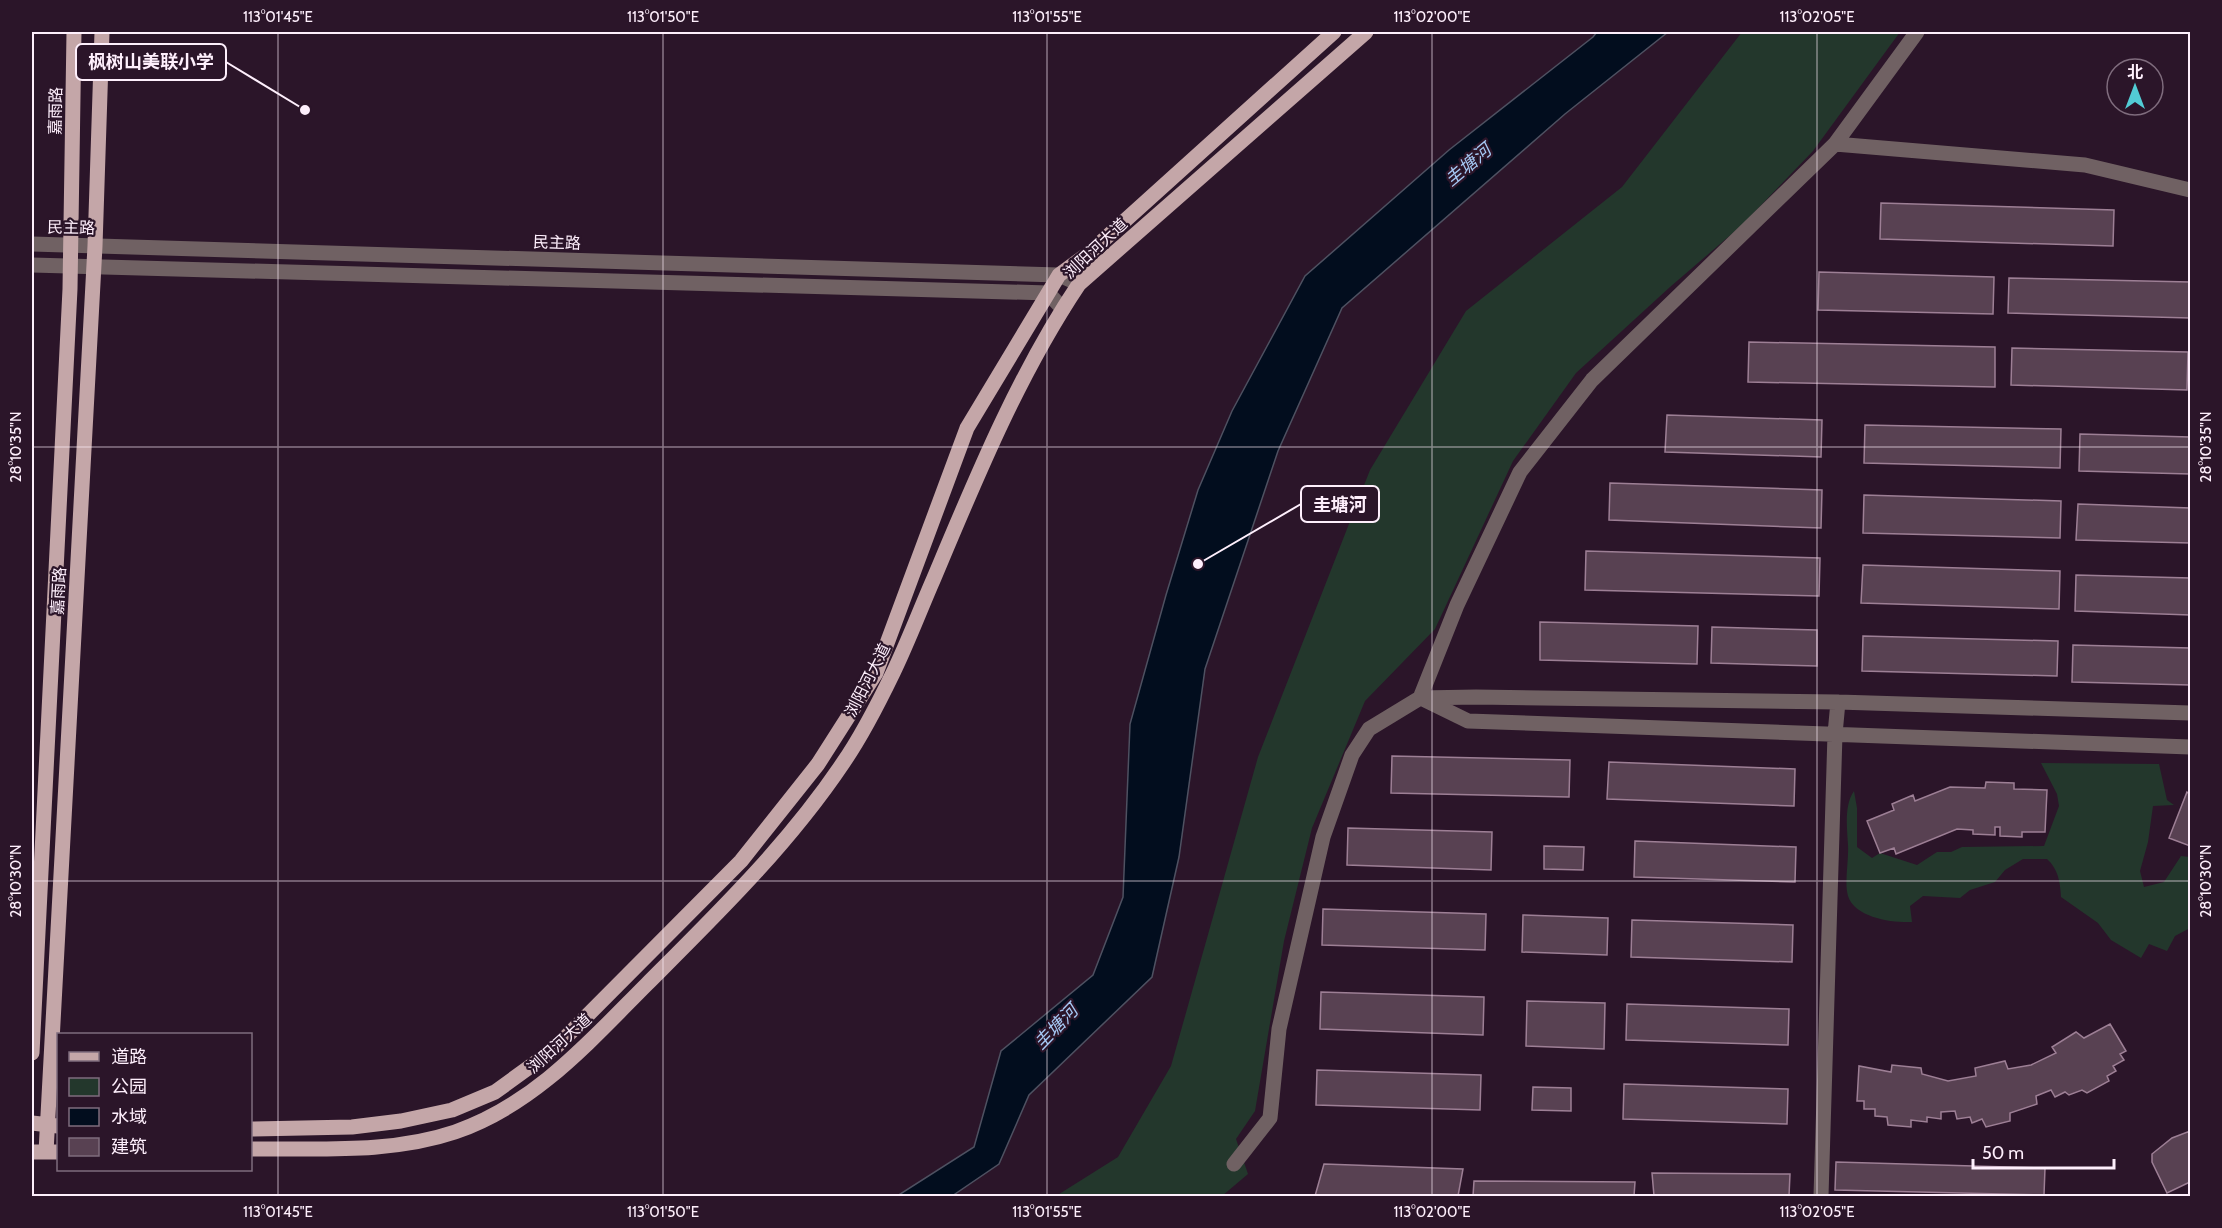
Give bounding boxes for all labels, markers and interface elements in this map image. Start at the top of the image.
text: 113°01'45"E [243,8,313,26]
text: 113°01'50"E [627,8,699,26]
text: 113°01'55"E [1012,8,1082,26]
text: 113°02'00"E [1393,8,1471,26]
text: 113°02'05"E [1780,8,1854,26]
callout: 枫树山美联小学 [76,44,226,80]
text: 枫树山美联小学 [88,51,214,73]
north arrow [2105,57,2165,117]
text: 北 [2127,63,2143,82]
street label: 嘉雨路 [46,87,65,135]
water label: 圭塘河 [1440,137,1498,191]
street label: 浏阳河大道 [1060,214,1131,283]
street label: 民主路 [47,218,95,237]
street label: 民主路 [533,232,581,253]
text: 28°10'35"N [7,412,25,482]
text: 28°10'35"N [2197,412,2215,482]
callout: 圭塘河 [1301,486,1379,522]
text: 圭塘河 [1313,494,1367,516]
street label: 嘉雨路 [48,567,69,615]
street label: 浏阳河大道 [841,640,894,720]
text: 28°10'30"N [7,844,25,918]
text: 28°10'30"N [2197,844,2215,918]
water label: 圭塘河 [1029,998,1085,1054]
street label: 浏阳河大道 [523,1010,595,1077]
legend [57,1033,252,1171]
text: 道路 [111,1046,147,1068]
text: 公园 [111,1076,147,1098]
text: 水域 [111,1106,147,1128]
scale bar [1973,1132,2114,1170]
text: 建筑 [111,1136,147,1158]
text: 50 m [1982,1142,2024,1164]
text: 113°01'45"E [243,1203,313,1221]
text: 113°01'50"E [627,1203,699,1221]
text: 113°01'55"E [1012,1203,1082,1221]
text: 113°02'00"E [1393,1203,1471,1221]
text: 113°02'05"E [1780,1203,1854,1221]

